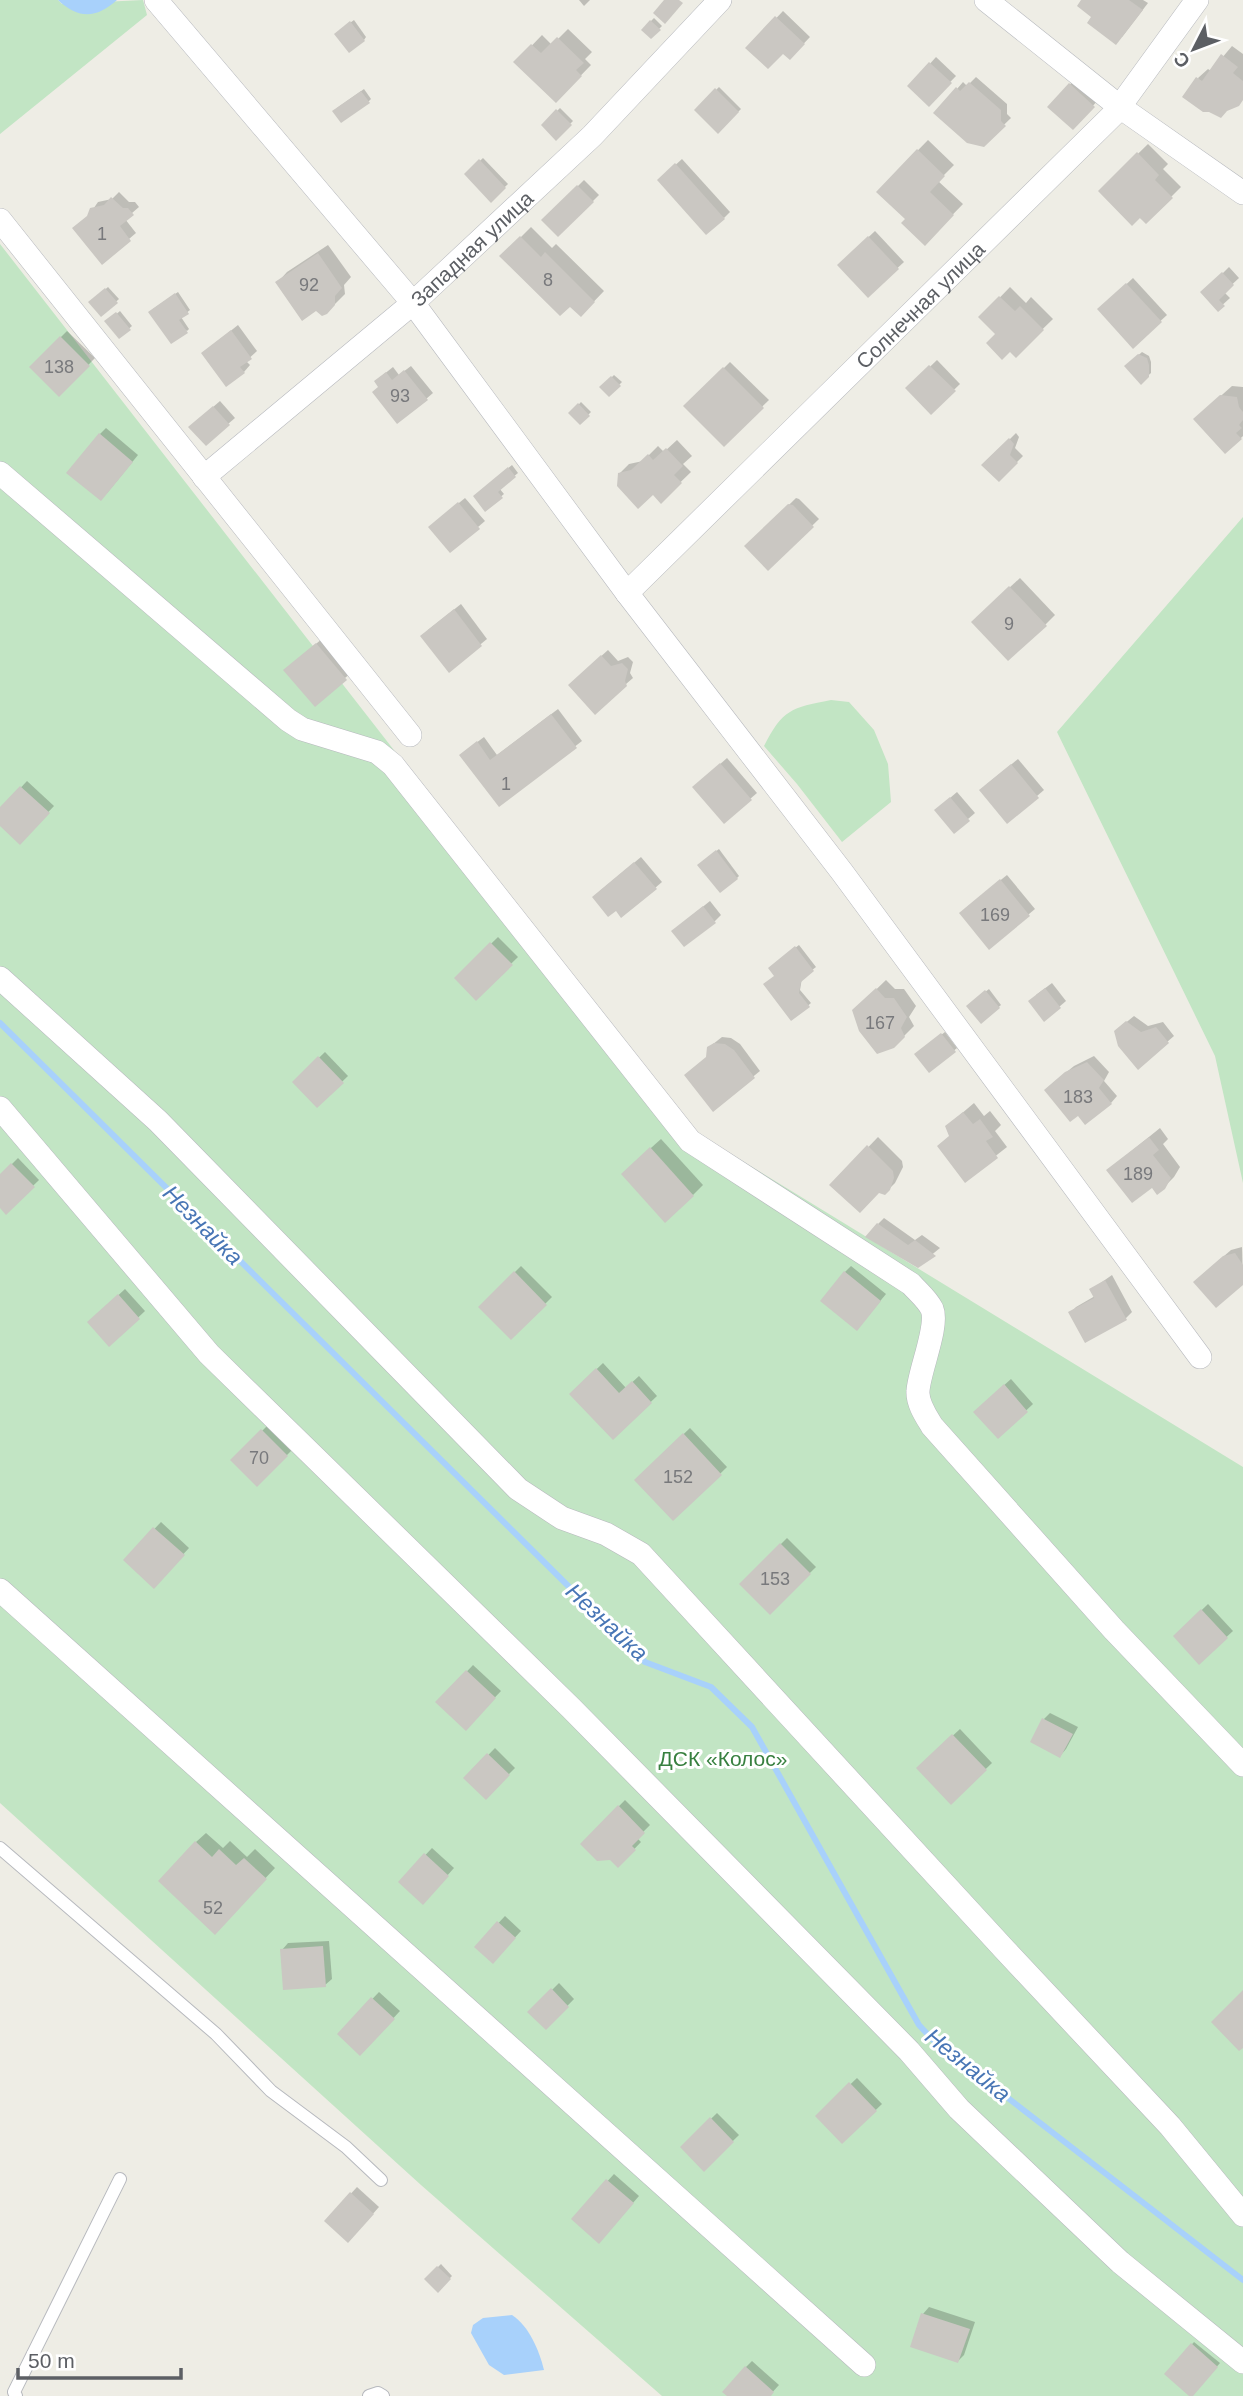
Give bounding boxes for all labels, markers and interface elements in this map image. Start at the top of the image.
north arrow [1159,14,1229,84]
text: С [1169,48,1194,72]
street label: Западная улица [406,186,537,311]
house number: 1 [97,224,107,244]
street label: Солнечная улица [851,237,989,373]
house number: 8 [543,270,553,290]
house number: 92 [299,275,319,295]
house number: 138 [44,357,74,377]
house number: 93 [390,386,410,406]
house number: 9 [1004,614,1014,634]
house number: 1 [501,774,511,794]
house number: 169 [980,905,1010,925]
house number: 167 [865,1013,895,1033]
house number: 183 [1063,1087,1093,1107]
house number: 189 [1123,1164,1153,1184]
water label: Незнайка [158,1180,248,1270]
house number: 70 [249,1448,269,1468]
house number: 152 [663,1467,693,1487]
house number: 153 [760,1569,790,1589]
water label: Незнайка [561,1578,653,1666]
park label: ДСК «Колос» [659,1747,787,1770]
house number: 52 [203,1898,223,1918]
water label: Незнайка [920,2023,1016,2107]
scale bar [18,2336,180,2380]
text: 50 m [28,2349,75,2372]

